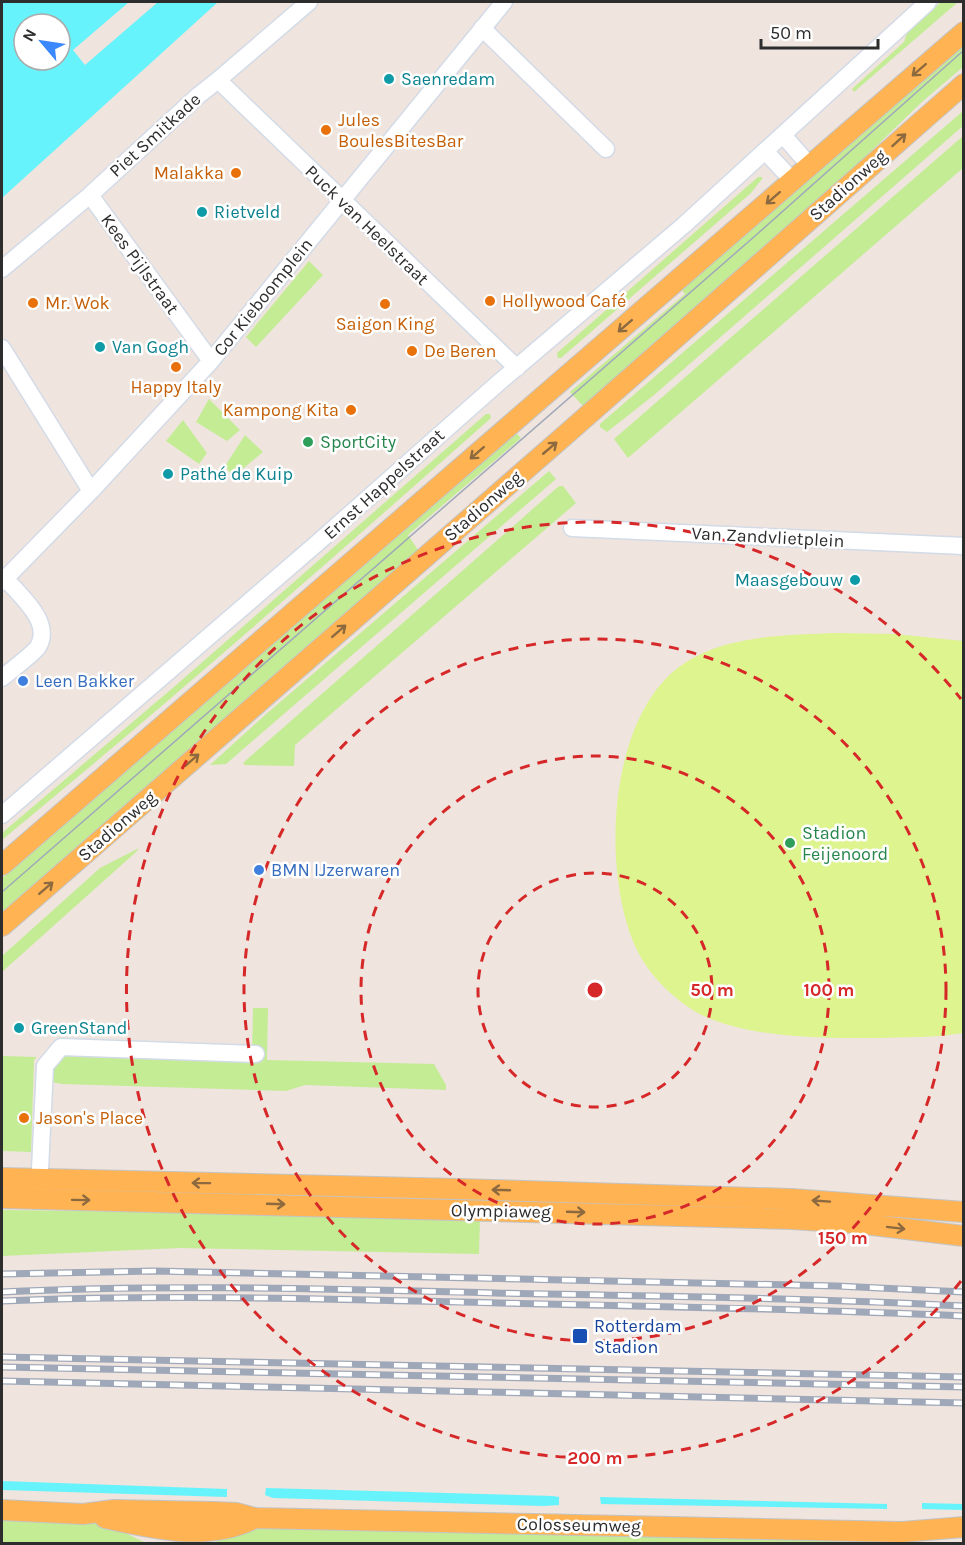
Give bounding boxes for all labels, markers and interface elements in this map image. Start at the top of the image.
north arrow [12,12,72,72]
scale bar [761,12,878,50]
text: 50 m [770,22,812,44]
text: N [18,25,40,45]
one-way arrow [912,63,927,77]
place label: Saenredam [401,68,495,90]
marker: Saenredam [382,72,396,86]
street label: Piet Smitkade [105,88,205,182]
place label: Jules BoulesBitesBar [338,109,464,152]
marker: Jules BoulesBitesBar [319,123,333,137]
one-way arrow [892,133,907,147]
street label: Stadionweg [805,144,891,226]
street label: Puck van Heelstraat [301,160,434,290]
place label: Malakka [154,162,224,184]
marker: Malakka [229,166,243,180]
one-way arrow [766,191,781,205]
place label: Rietveld [214,201,280,223]
marker: Rietveld [195,205,209,219]
street label: Kees Pijlstraat [96,210,184,319]
street label: Cor Kieboomplein [209,234,317,360]
place label: Hollywood Café [502,290,626,312]
place label: Mr. Wok [45,292,110,314]
marker: Hollywood Café [483,294,497,308]
marker: Mr. Wok [26,296,40,310]
marker: Saigon King [378,297,392,311]
place label: Saigon King [336,313,434,335]
one-way arrow [618,319,633,333]
place label: Van Gogh [112,336,189,358]
marker: Van Gogh [93,340,107,354]
place label: De Beren [424,340,496,362]
marker: De Beren [405,344,419,358]
marker: Happy Italy [169,360,183,374]
place label: Happy Italy [131,376,222,398]
place label: Kampong Kita [223,399,339,421]
marker: Kampong Kita [344,403,358,417]
street label: Ernst Happelstraat [319,424,449,544]
place label: SportCity [320,431,397,453]
marker: SportCity [301,435,315,449]
one-way arrow [542,441,557,455]
one-way arrow [470,446,485,460]
place label: Pathé de Kuip [180,463,293,485]
street label: Stadionweg [439,466,527,546]
marker: Pathé de Kuip [161,467,175,481]
street label: Van Zandvlietplein [691,522,845,552]
place label: Maasgebouw [735,569,843,591]
marker: Maasgebouw [848,573,862,587]
one-way arrow [331,624,346,638]
place label: Leen Bakker [35,670,135,692]
marker: Leen Bakker [16,674,30,688]
one-way arrow [184,753,200,767]
street label: Stadionweg [73,786,161,866]
place label: Stadion Feijenoord [802,822,888,865]
marker: Stadion Feijenoord [783,836,797,850]
place label: BMN IJzerwaren [271,859,400,881]
marker: BMN IJzerwaren [252,863,266,877]
one-way arrow [38,881,53,895]
text: 50 m [690,979,734,1001]
text: 100 m [804,979,854,1001]
centre of rings [585,980,605,1000]
place label: GreenStand [31,1017,128,1039]
marker: GreenStand [12,1021,26,1035]
place label: Jason's Place [36,1107,143,1129]
marker: Jason's Place [17,1111,31,1125]
one-way arrow [191,1177,211,1189]
one-way arrow [491,1184,511,1196]
one-way arrow [70,1194,90,1206]
one-way arrow [812,1195,832,1206]
one-way arrow [265,1198,285,1210]
street label: Olympiaweg [451,1199,551,1223]
one-way arrow [565,1206,585,1218]
one-way arrow [886,1223,906,1234]
text: 150 m [818,1227,868,1249]
place label: Rotterdam Stadion [594,1315,682,1358]
marker: Rotterdam Stadion [571,1327,589,1345]
text: 200 m [567,1447,623,1469]
street label: Colosseumweg [517,1513,641,1537]

